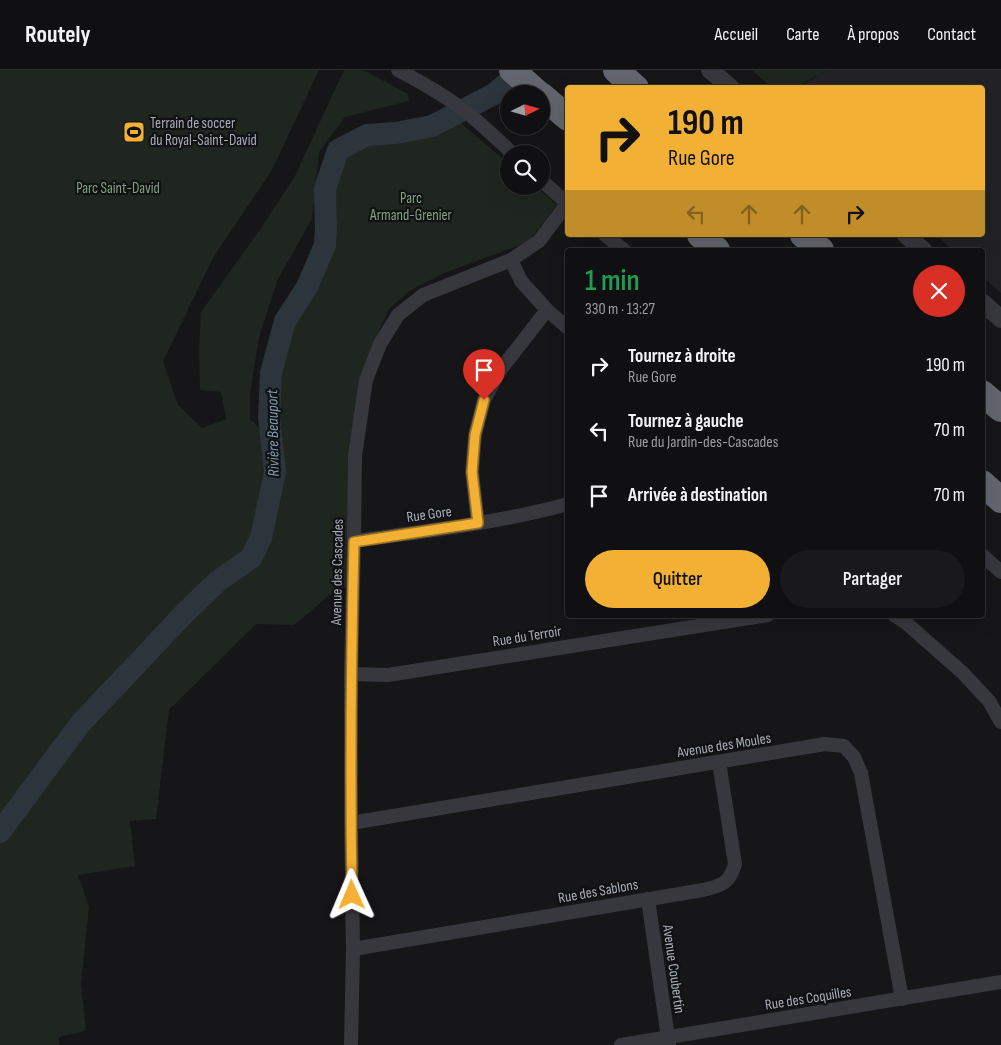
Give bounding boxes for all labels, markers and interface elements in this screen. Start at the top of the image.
text: Routely [25,20,90,49]
text: Accueil [714,24,758,45]
text: Carte [786,24,819,45]
text: À propos [847,24,899,45]
text: Contact [927,24,976,45]
north arrow [500,85,550,135]
map controls [500,85,550,195]
text: 190 m [668,102,744,145]
icon: right [585,105,650,170]
place label: Terrain de soccer du Royal-Saint-David [150,114,257,150]
sports icon: Terrain de soccer du Royal-Saint-David [122,120,146,144]
button: search [500,145,550,195]
text: Rue Gore [668,145,735,172]
park label: Parc Saint-David [76,179,160,198]
park label: Parc Armand-Grenier [369,189,453,225]
icon: left [682,200,710,228]
icon: ahead [735,200,763,228]
icon: ahead [788,200,816,228]
icon: right [841,200,869,228]
text: 1 min [585,263,640,299]
button: close [913,265,965,317]
text: 330 m · 13:27 [585,300,655,319]
text: Tournez à droite [628,345,736,368]
pin [463,349,505,400]
icon: right [585,352,613,380]
text: 190 m [926,354,965,377]
icon: arrive [470,356,498,384]
text: Rue Gore [628,368,676,387]
water label: Rivière Beauport [263,388,284,477]
text: Tournez à gauche [628,410,744,433]
icon: left [585,417,613,445]
text: 70 m [934,419,965,442]
text: Rue du Jardin-des-Cascades [628,433,778,452]
icon: arrive [585,482,613,510]
text: Arrivée à destination [628,484,768,507]
text: 70 m [934,484,965,507]
street label: Rue Gore [405,502,453,527]
street label: Avenue des Cascades [327,519,348,626]
button: Quitter [585,550,770,608]
button: Partager [780,550,965,608]
street label: Rue du Terroir [491,622,563,651]
street label: Avenue des Moules [675,729,772,762]
position arrow [325,868,377,920]
street label: Rue des Sablons [557,875,640,908]
street label: Avenue Coubertin [658,923,689,1015]
street label: Rue des Coquilles [763,982,853,1015]

